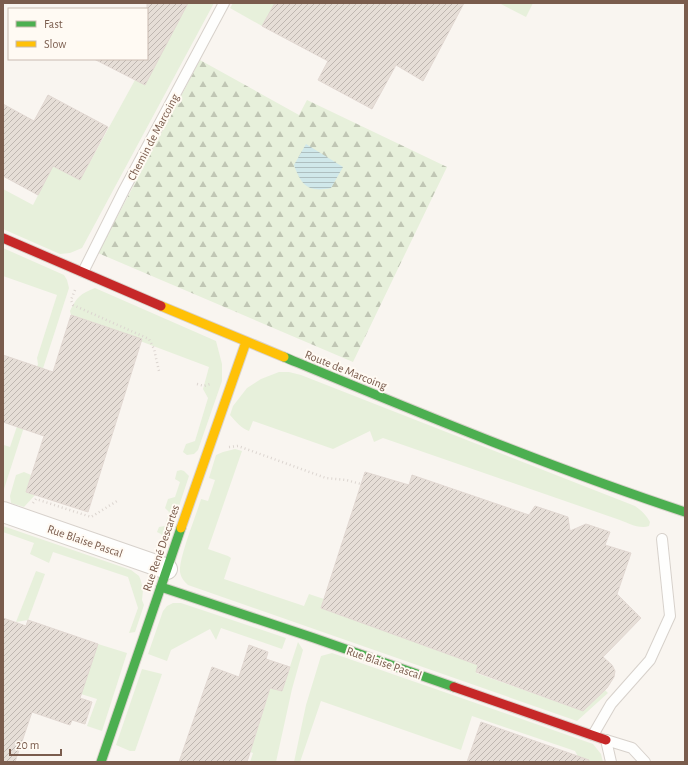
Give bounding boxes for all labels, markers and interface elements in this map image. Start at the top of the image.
legend [8,8,148,60]
text: Fast [44,18,63,30]
text: Slow [44,38,66,50]
street label: Chemin de Marcoing [125,91,181,182]
street label: Route de Marcoing [303,348,389,392]
street label: Rue René Descartes [141,503,181,593]
street label: Rue Blaise Pascal [46,523,124,559]
street label: Rue Blaise Pascal [345,645,423,681]
scale bar [10,731,61,757]
text: 20 m [16,739,39,751]

